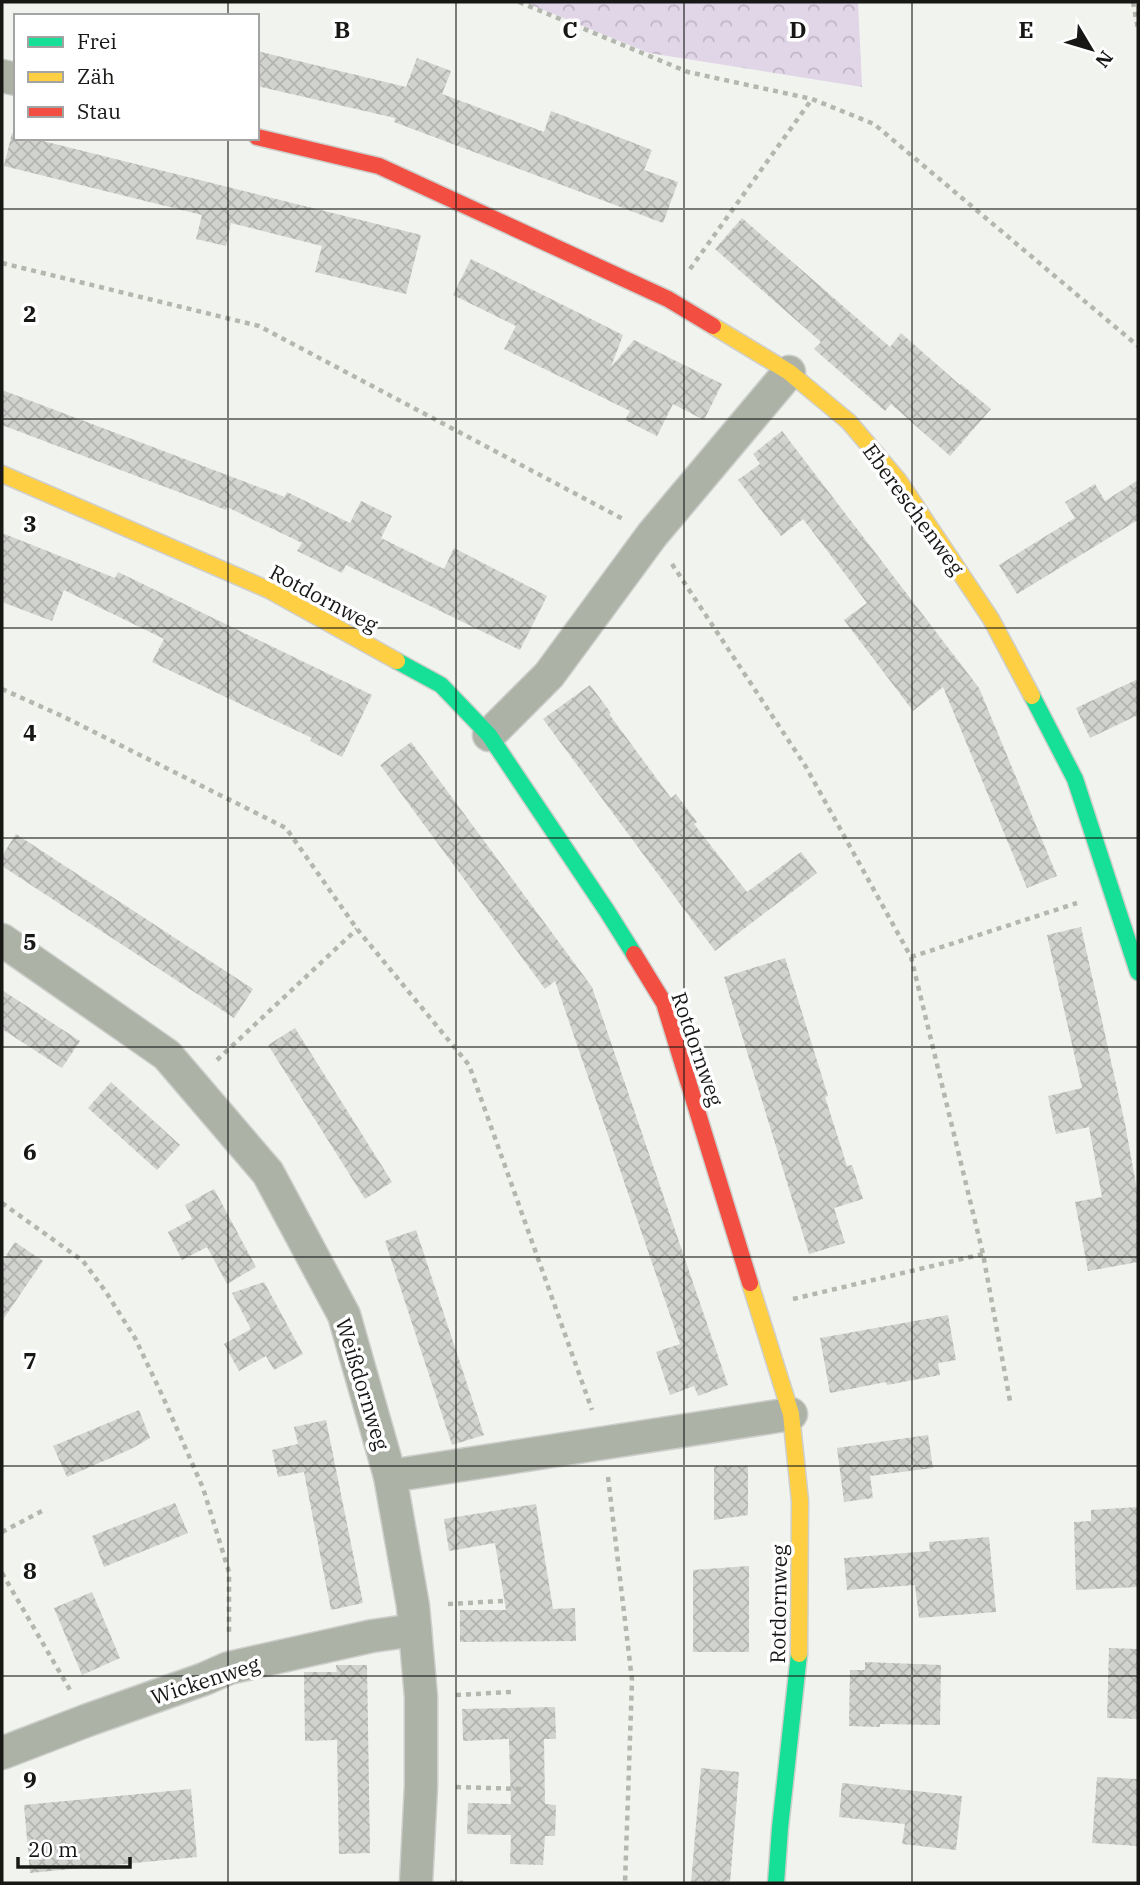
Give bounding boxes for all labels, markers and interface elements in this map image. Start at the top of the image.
legend [14,14,259,140]
text: B [334,14,350,44]
text: C [562,14,578,44]
text: D [789,14,807,44]
text: E [1018,14,1034,44]
north arrow [1056,14,1126,84]
text: Frei [77,27,117,55]
text: N [1090,46,1118,73]
text: Zäh [77,62,115,90]
text: Stau [77,97,121,125]
text: 2 [23,298,37,328]
street label: Ebereschenweg [857,438,971,581]
text: 3 [23,508,37,538]
street label: Rotdornweg [265,558,384,639]
text: 4 [23,717,37,747]
text: 5 [23,926,37,956]
street label: Rotdornweg [665,988,731,1110]
text: 6 [23,1136,37,1166]
street label: Weißdornweg [330,1314,397,1454]
text: 7 [23,1345,37,1375]
street label: Rotdornweg [763,1544,793,1664]
text: 8 [23,1555,37,1585]
street label: Wickenweg [147,1649,263,1711]
text: 9 [23,1764,37,1794]
scale bar [18,1826,130,1870]
text: 20 m [28,1835,78,1863]

